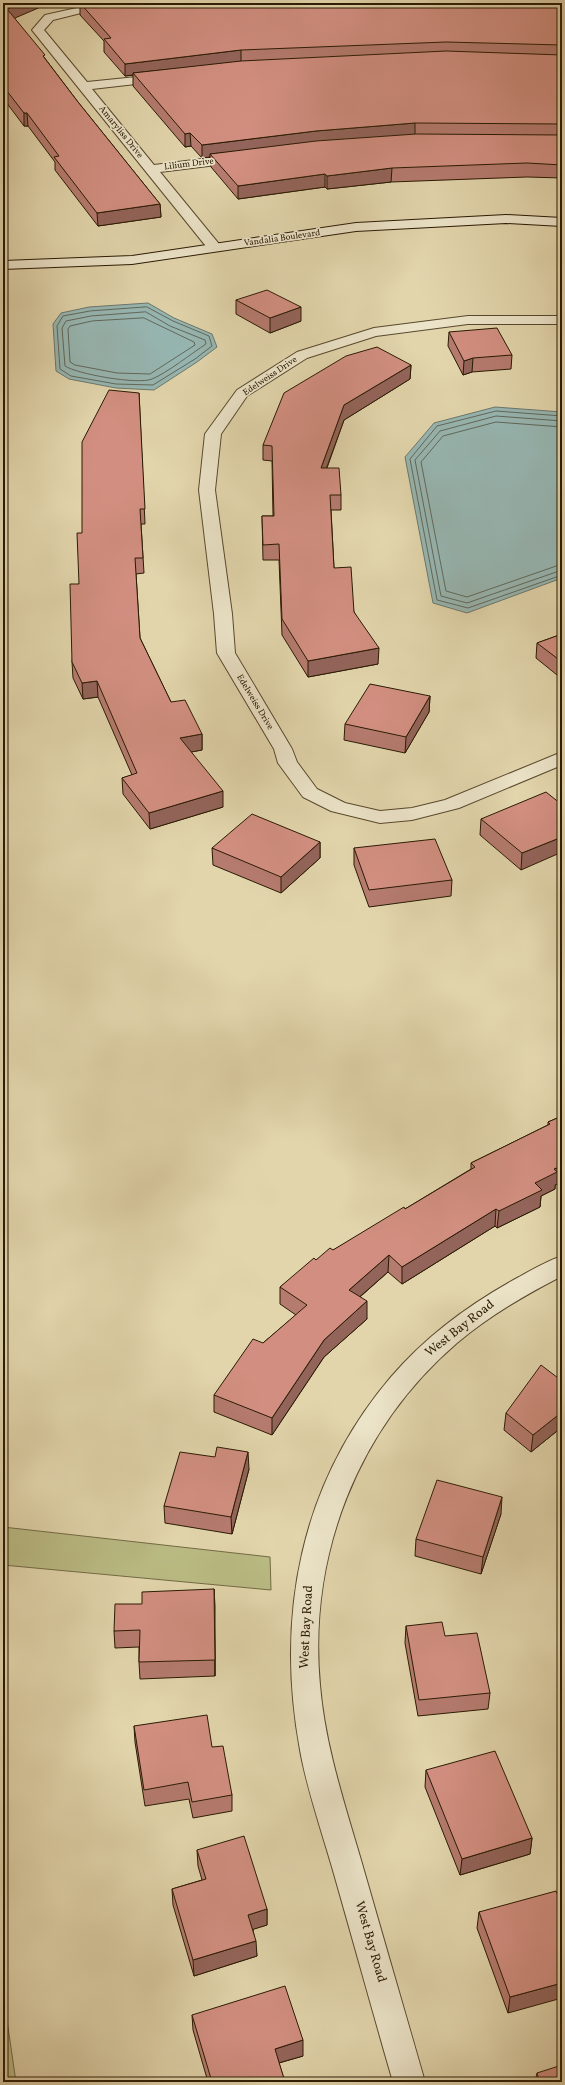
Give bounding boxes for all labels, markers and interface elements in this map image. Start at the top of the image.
street label: Amaryliss Drive [96,103,146,161]
street label: Lilium Drive [163,155,215,173]
street label: Vandalia Boulevard [243,226,321,250]
street label: Edelweiss Drive [240,353,300,399]
street label: Edelweiss Drive [233,672,277,732]
street label: West Bay Road [421,1296,499,1362]
street label: West Bay Road [296,1585,318,1669]
street label: West Bay Road [350,1899,390,1985]

